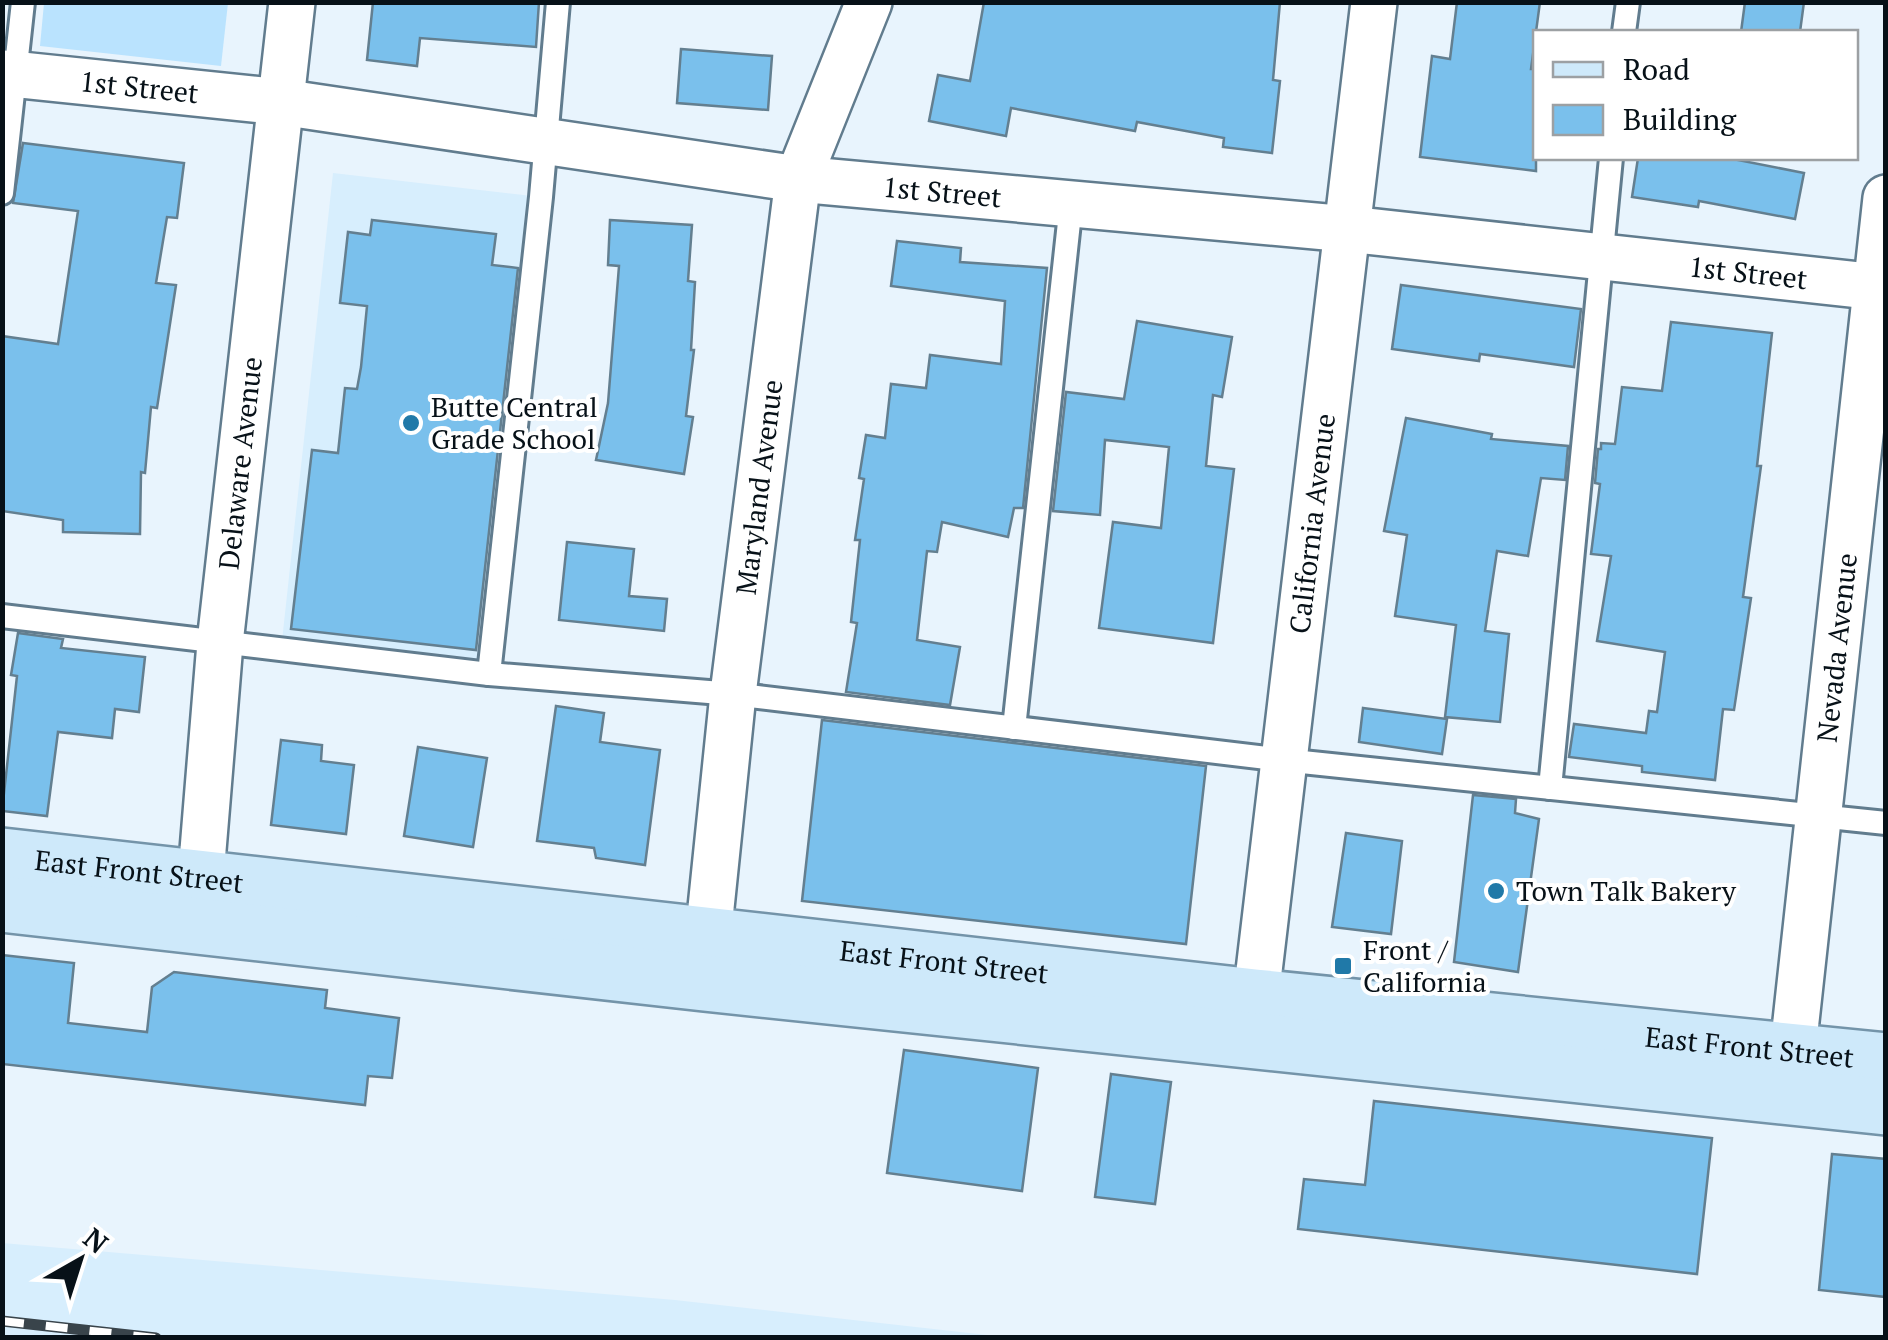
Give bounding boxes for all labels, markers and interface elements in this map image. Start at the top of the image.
legend [1533,30,1858,160]
text: Road [1623,49,1690,89]
street label: 1st Street [78,62,201,111]
text: Building [1623,99,1737,139]
street label: 1st Street [881,168,1004,215]
street label: 1st Street [1687,248,1810,297]
street label: Delaware Avenue [209,355,270,571]
street label: Maryland Avenue [727,377,791,597]
place label: Butte Central Grade School [431,388,598,457]
street label: California Avenue [1280,411,1343,636]
marker: Butte Central Grade School [400,412,422,434]
street label: Nevada Avenue [1808,551,1865,744]
street label: East Front Street [33,841,246,901]
place label: Town Talk Bakery [1516,872,1737,909]
marker: Town Talk Bakery [1485,880,1507,902]
street label: East Front Street [838,931,1051,992]
place label: Front / California [1363,931,1487,1000]
marker: Front / California [1332,955,1354,977]
street label: East Front Street [1643,1018,1856,1076]
north arrow [30,1210,130,1310]
text: N [76,1219,116,1261]

